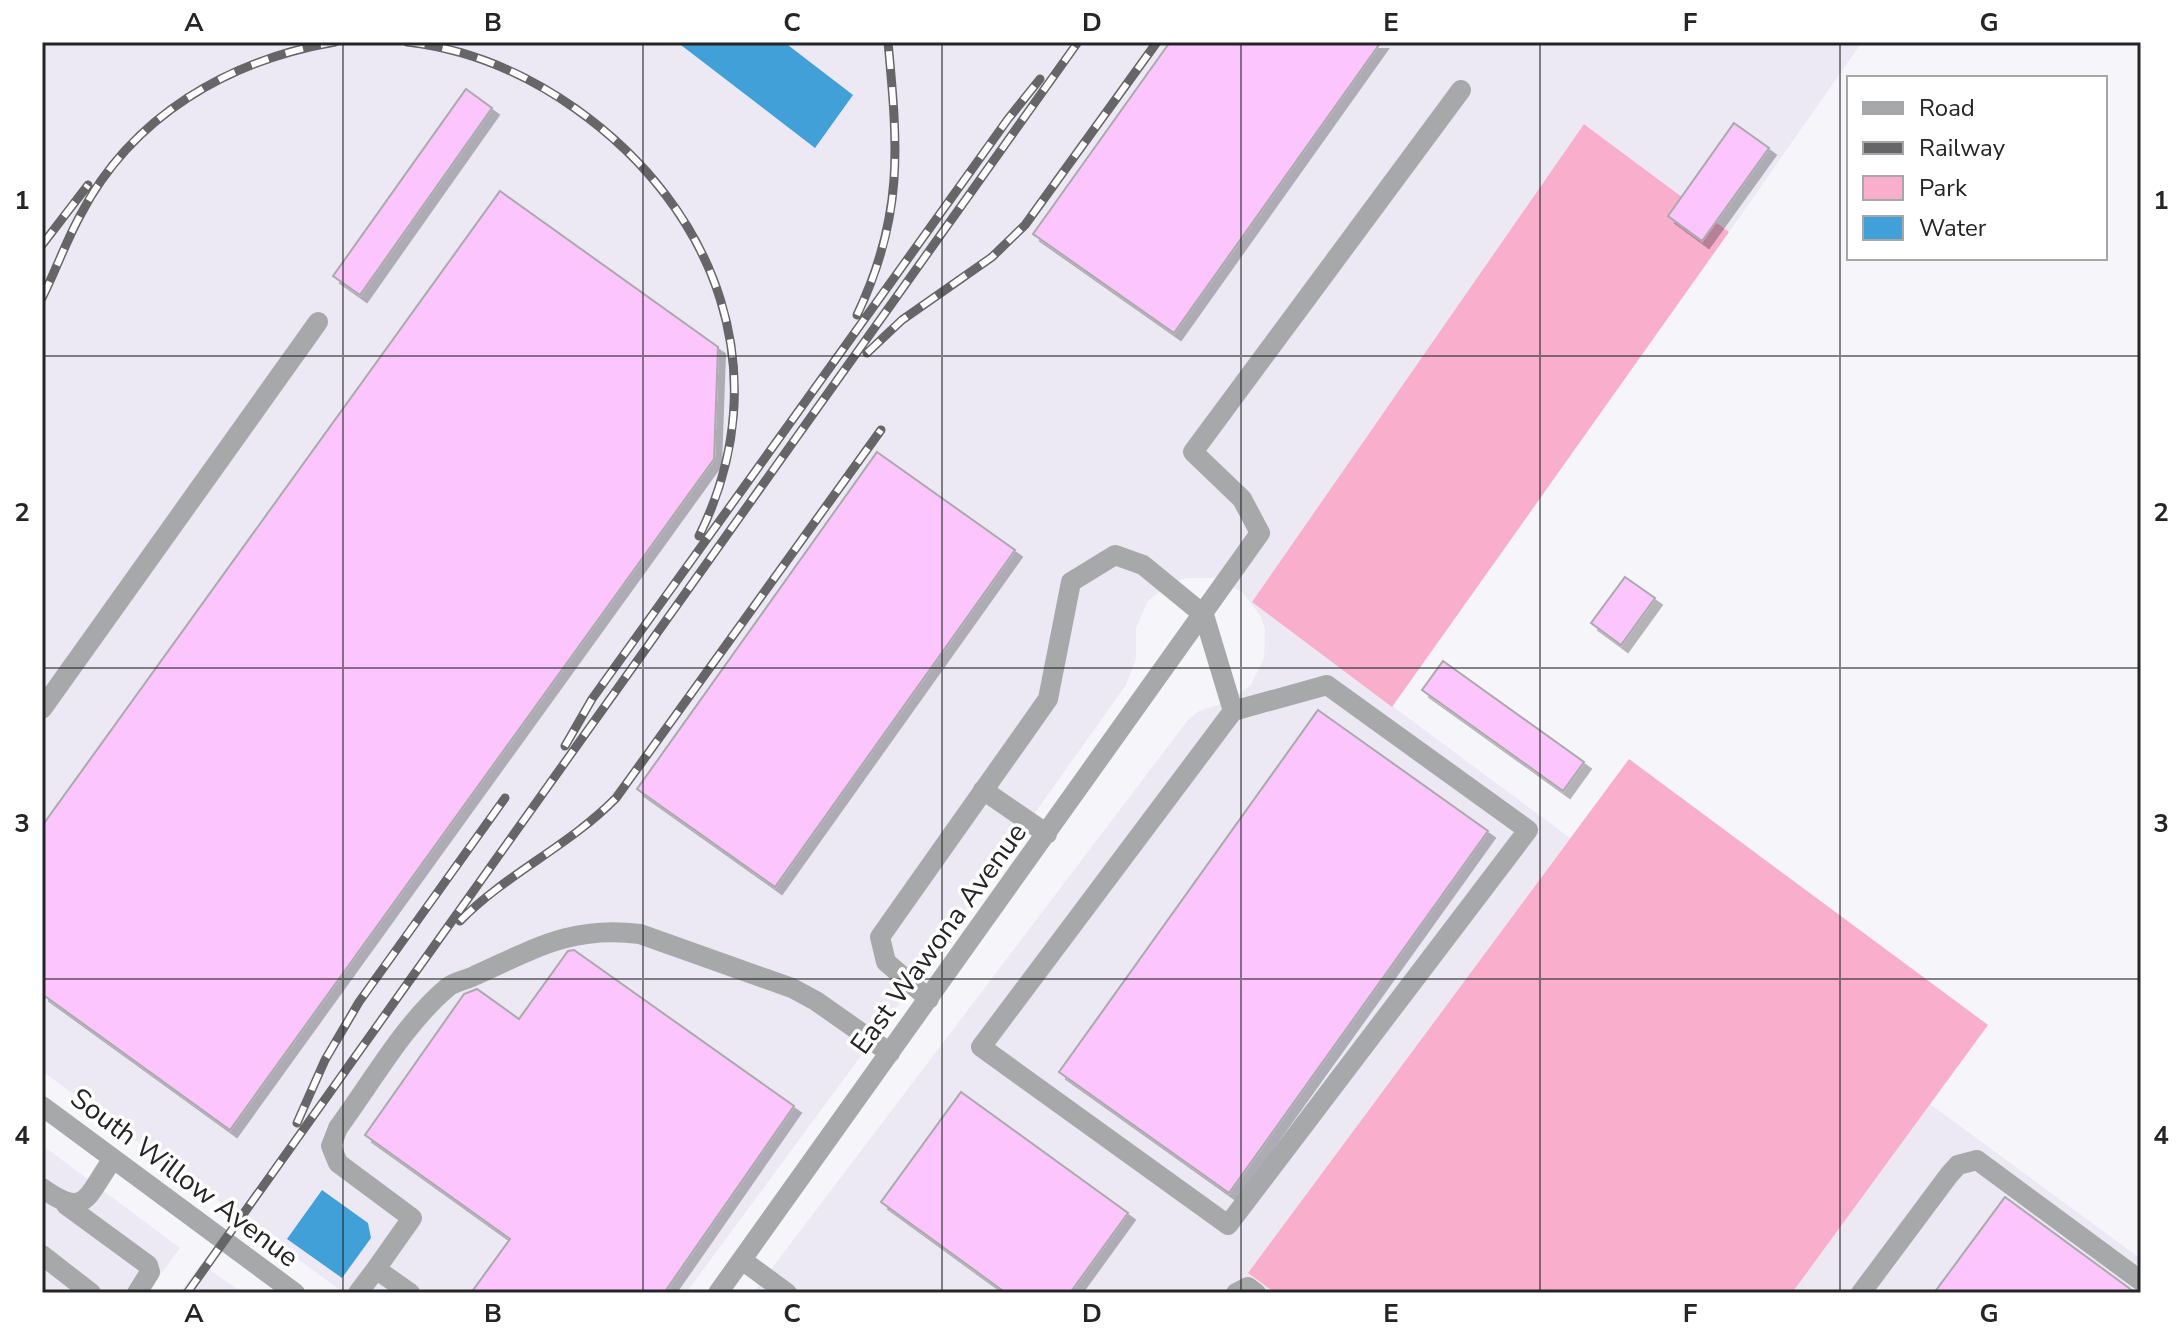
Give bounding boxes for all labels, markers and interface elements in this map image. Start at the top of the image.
text: A [184,5,204,40]
text: B [484,5,502,40]
text: C [783,5,801,40]
text: D [1082,5,1102,40]
text: E [1383,5,1399,40]
text: F [1683,5,1697,40]
text: G [1979,5,1999,40]
legend [1847,76,2107,260]
text: Road [1919,92,1975,124]
text: Railway [1919,132,2006,164]
text: Park [1919,172,1968,204]
text: 1 [14,183,30,218]
text: 1 [2153,183,2169,218]
text: Water [1919,212,1987,244]
text: 2 [14,495,30,530]
text: 2 [2153,495,2169,530]
text: 3 [14,806,30,841]
text: 3 [2153,806,2169,841]
street label: East Wawona Avenue [842,815,1036,1062]
street label: South Willow Avenue [63,1079,306,1276]
text: 4 [14,1118,30,1153]
text: 4 [2153,1118,2169,1153]
text: A [184,1296,204,1331]
text: B [484,1296,502,1331]
text: C [783,1296,801,1331]
text: D [1082,1296,1102,1331]
text: E [1383,1296,1399,1331]
text: F [1683,1296,1697,1331]
text: G [1979,1296,1999,1331]

